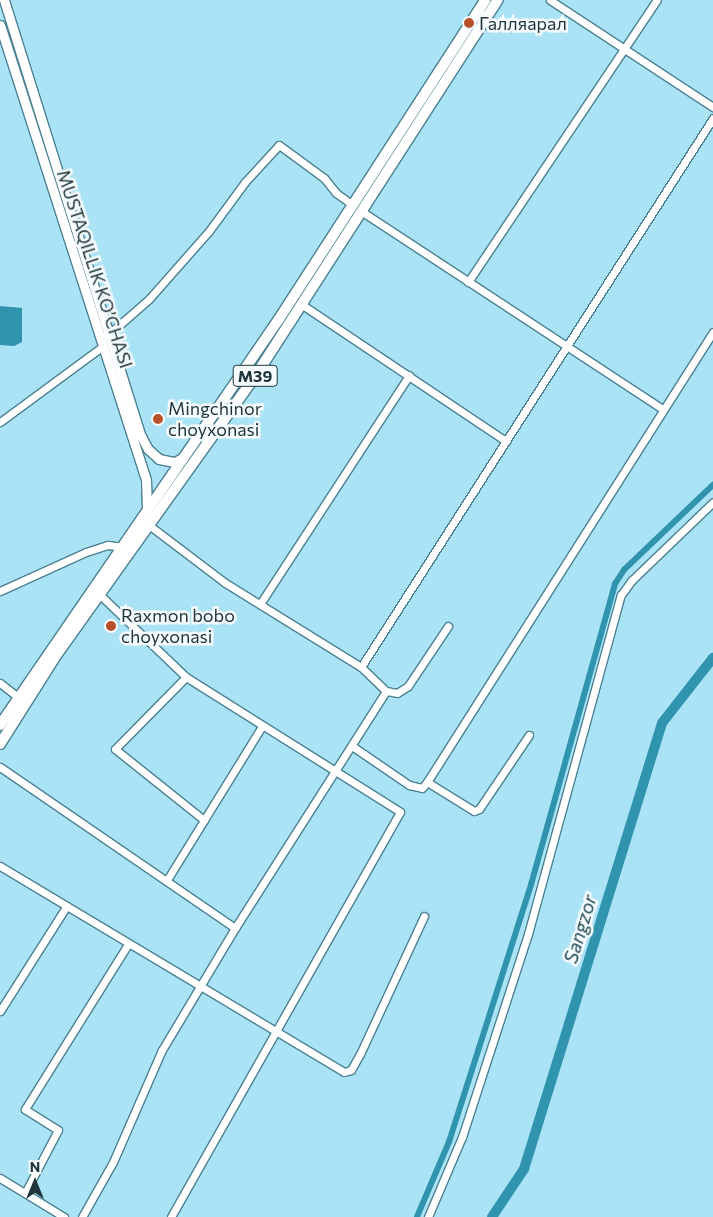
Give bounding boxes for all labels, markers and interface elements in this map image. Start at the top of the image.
place label: Галляарал [479,12,567,34]
marker: Галляарал [463,17,475,29]
street label: MUSTAQILLIK KO’CHASI [53,167,137,371]
road number: M39 [232,362,278,390]
place label: Mingchinor choyxonasi [168,398,262,440]
marker: Mingchinor choyxonasi [152,413,164,425]
place label: Raxmon bobo choyxonasi [121,605,235,648]
marker: Raxmon bobo choyxonasi [105,620,117,632]
water label: Sangzor [559,892,601,966]
north arrow [10,1157,60,1207]
text: N [30,1158,40,1175]

